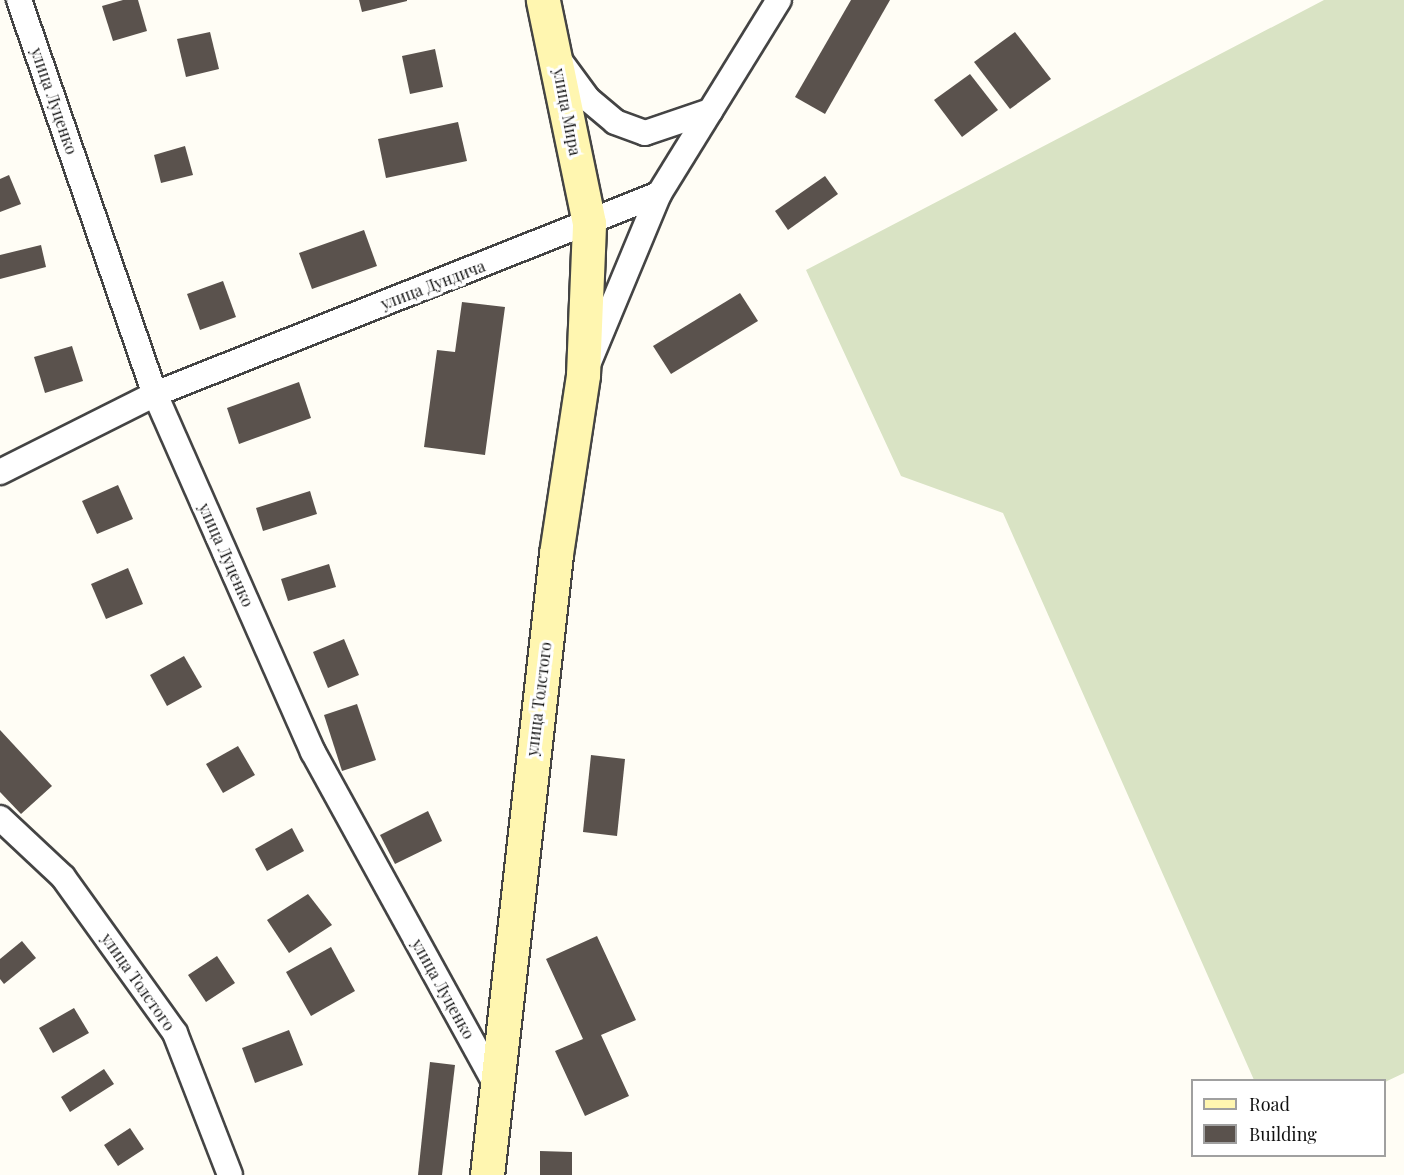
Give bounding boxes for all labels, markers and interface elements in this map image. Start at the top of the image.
street label: улица Луценко [27,45,81,157]
street label: улица Мира [549,67,585,157]
street label: улица Дундича [378,256,488,314]
street label: улица Луценко [195,500,257,610]
street label: улица Толстого [522,641,556,757]
street label: улица Толстого [97,930,179,1034]
street label: улица Луценко [408,936,478,1042]
legend [1191,1079,1386,1157]
text: Road [1249,1092,1290,1116]
text: Building [1249,1122,1317,1146]

